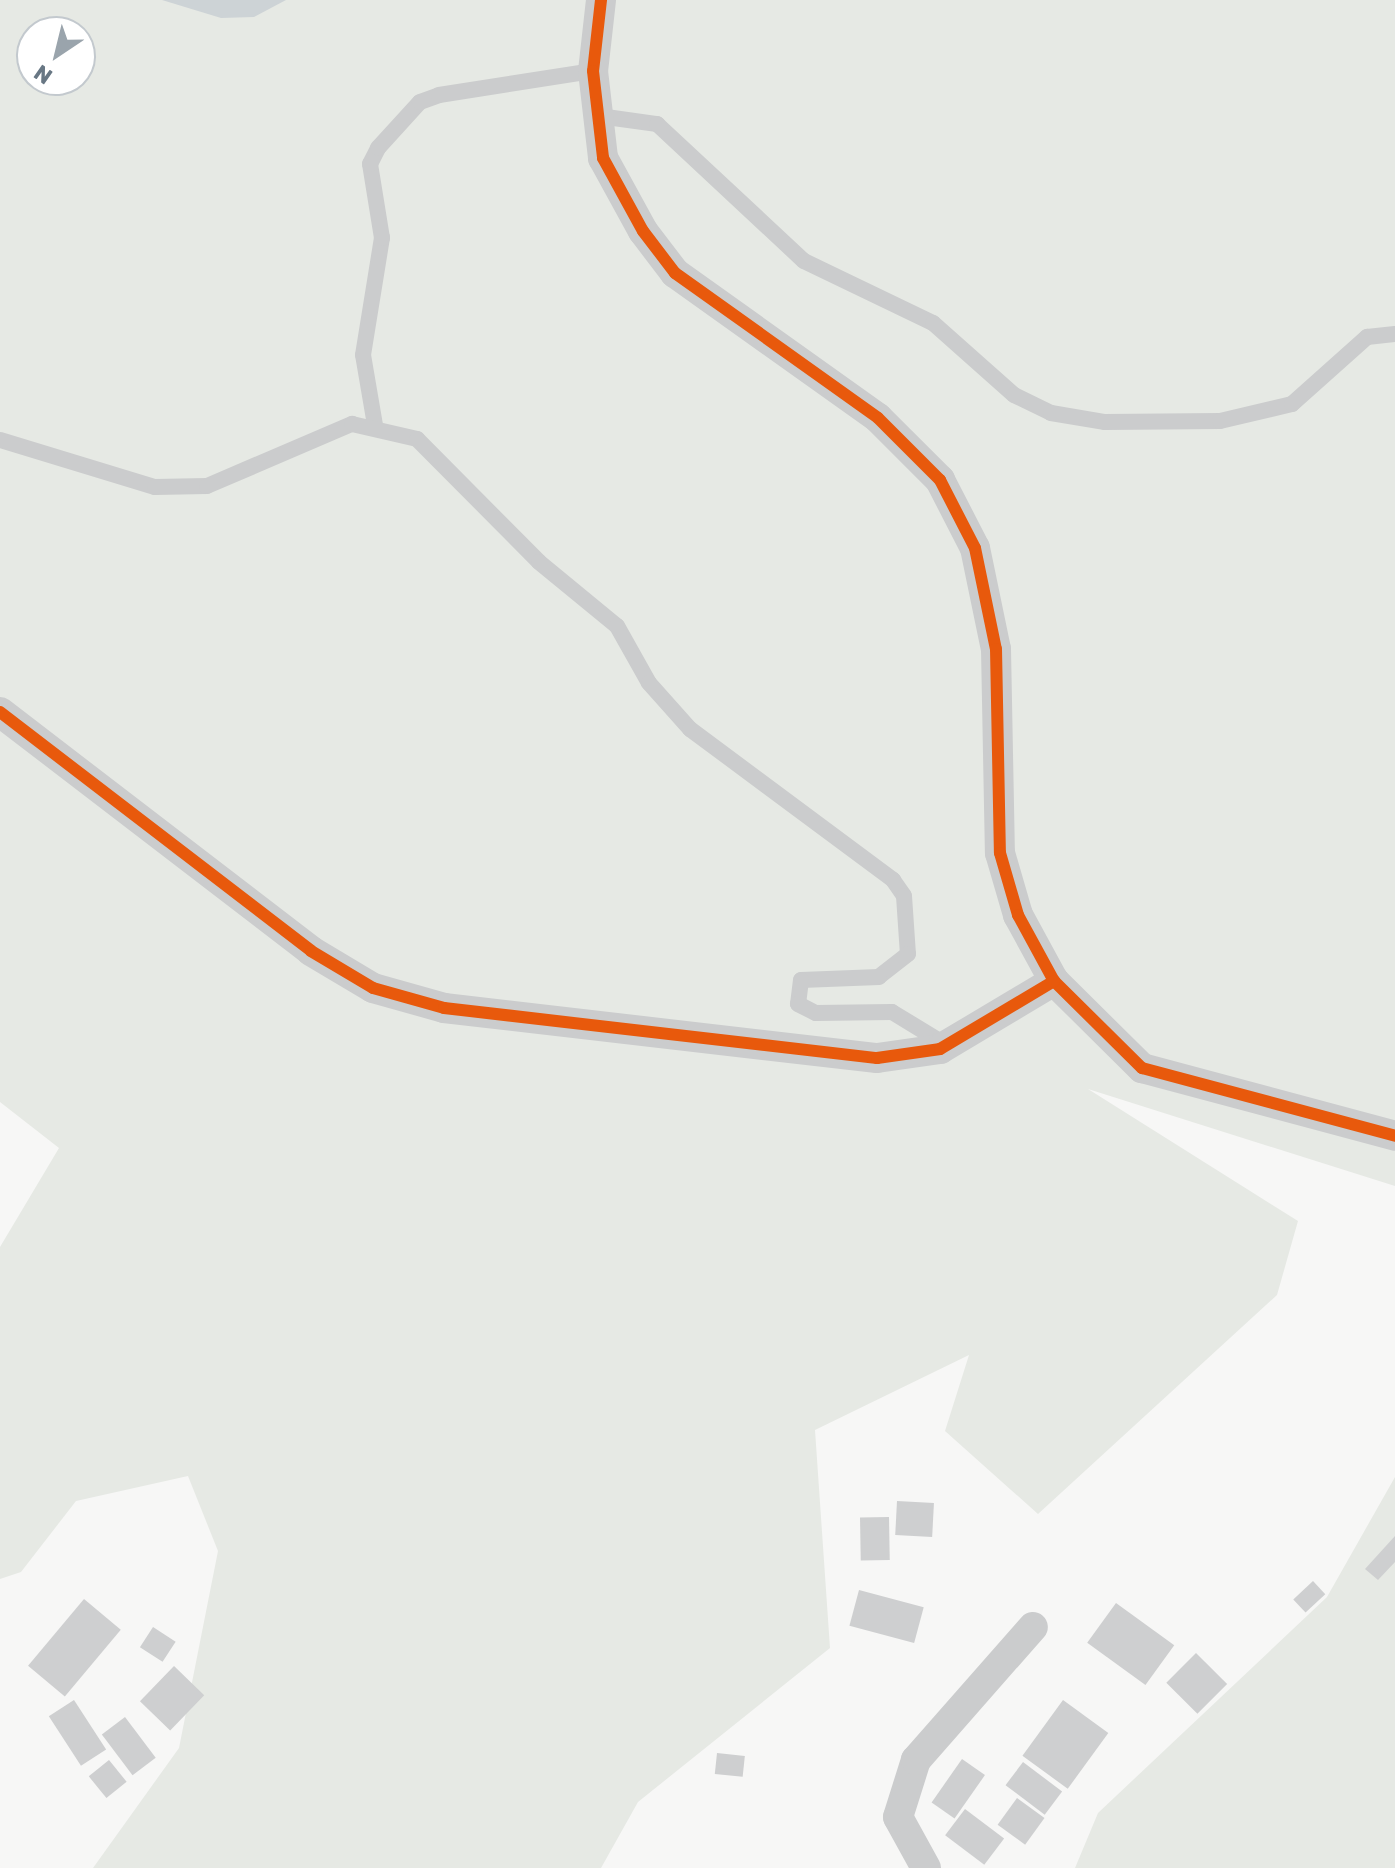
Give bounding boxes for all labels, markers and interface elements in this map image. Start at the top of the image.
north arrow [16,16,96,96]
text: N [29,59,57,90]

